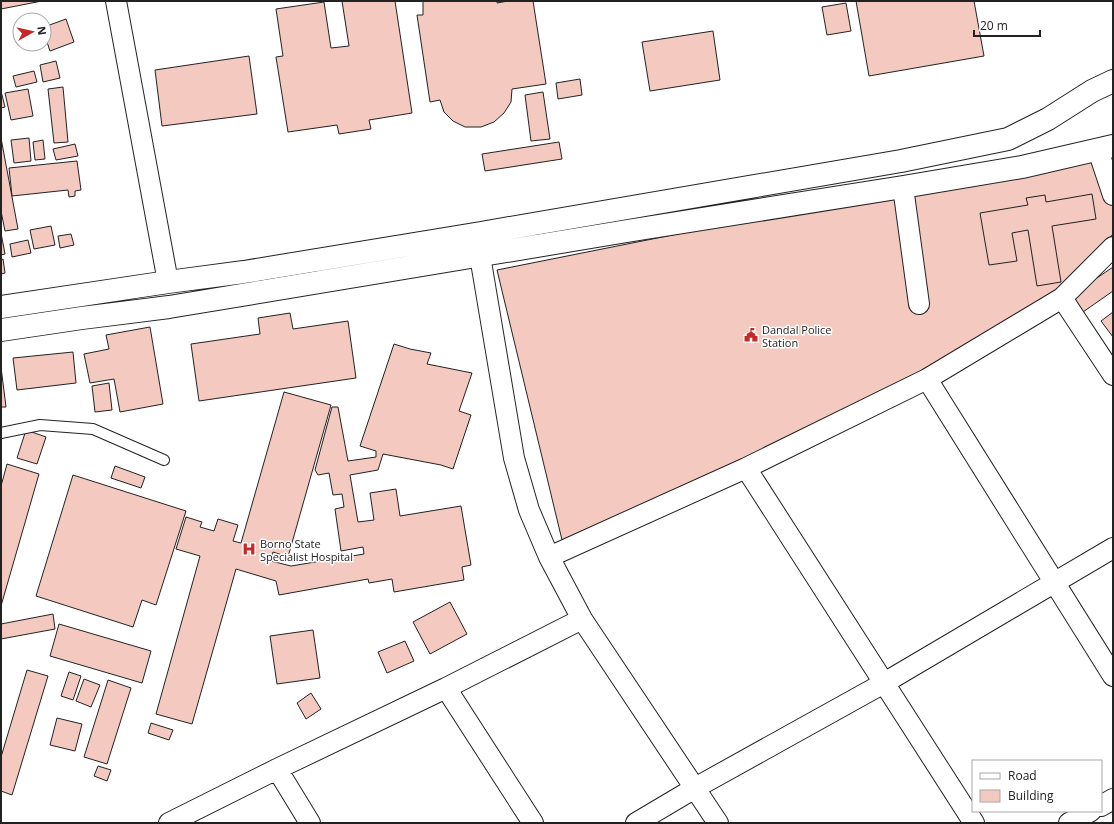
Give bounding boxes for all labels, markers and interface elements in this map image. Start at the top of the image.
north arrow [12,12,52,52]
scale bar [974,12,1040,38]
text: 20 m [980,17,1008,34]
text: N [34,25,50,36]
place label: Dandal Police Station [762,322,832,350]
public building icon: Dandal Police Station [743,327,759,343]
place label: Borno State Specialist Hospital [260,536,353,564]
hospital icon: Borno State Specialist Hospital [241,541,257,557]
legend [972,760,1102,812]
text: Road [1008,767,1037,784]
text: Building [1008,787,1054,804]

